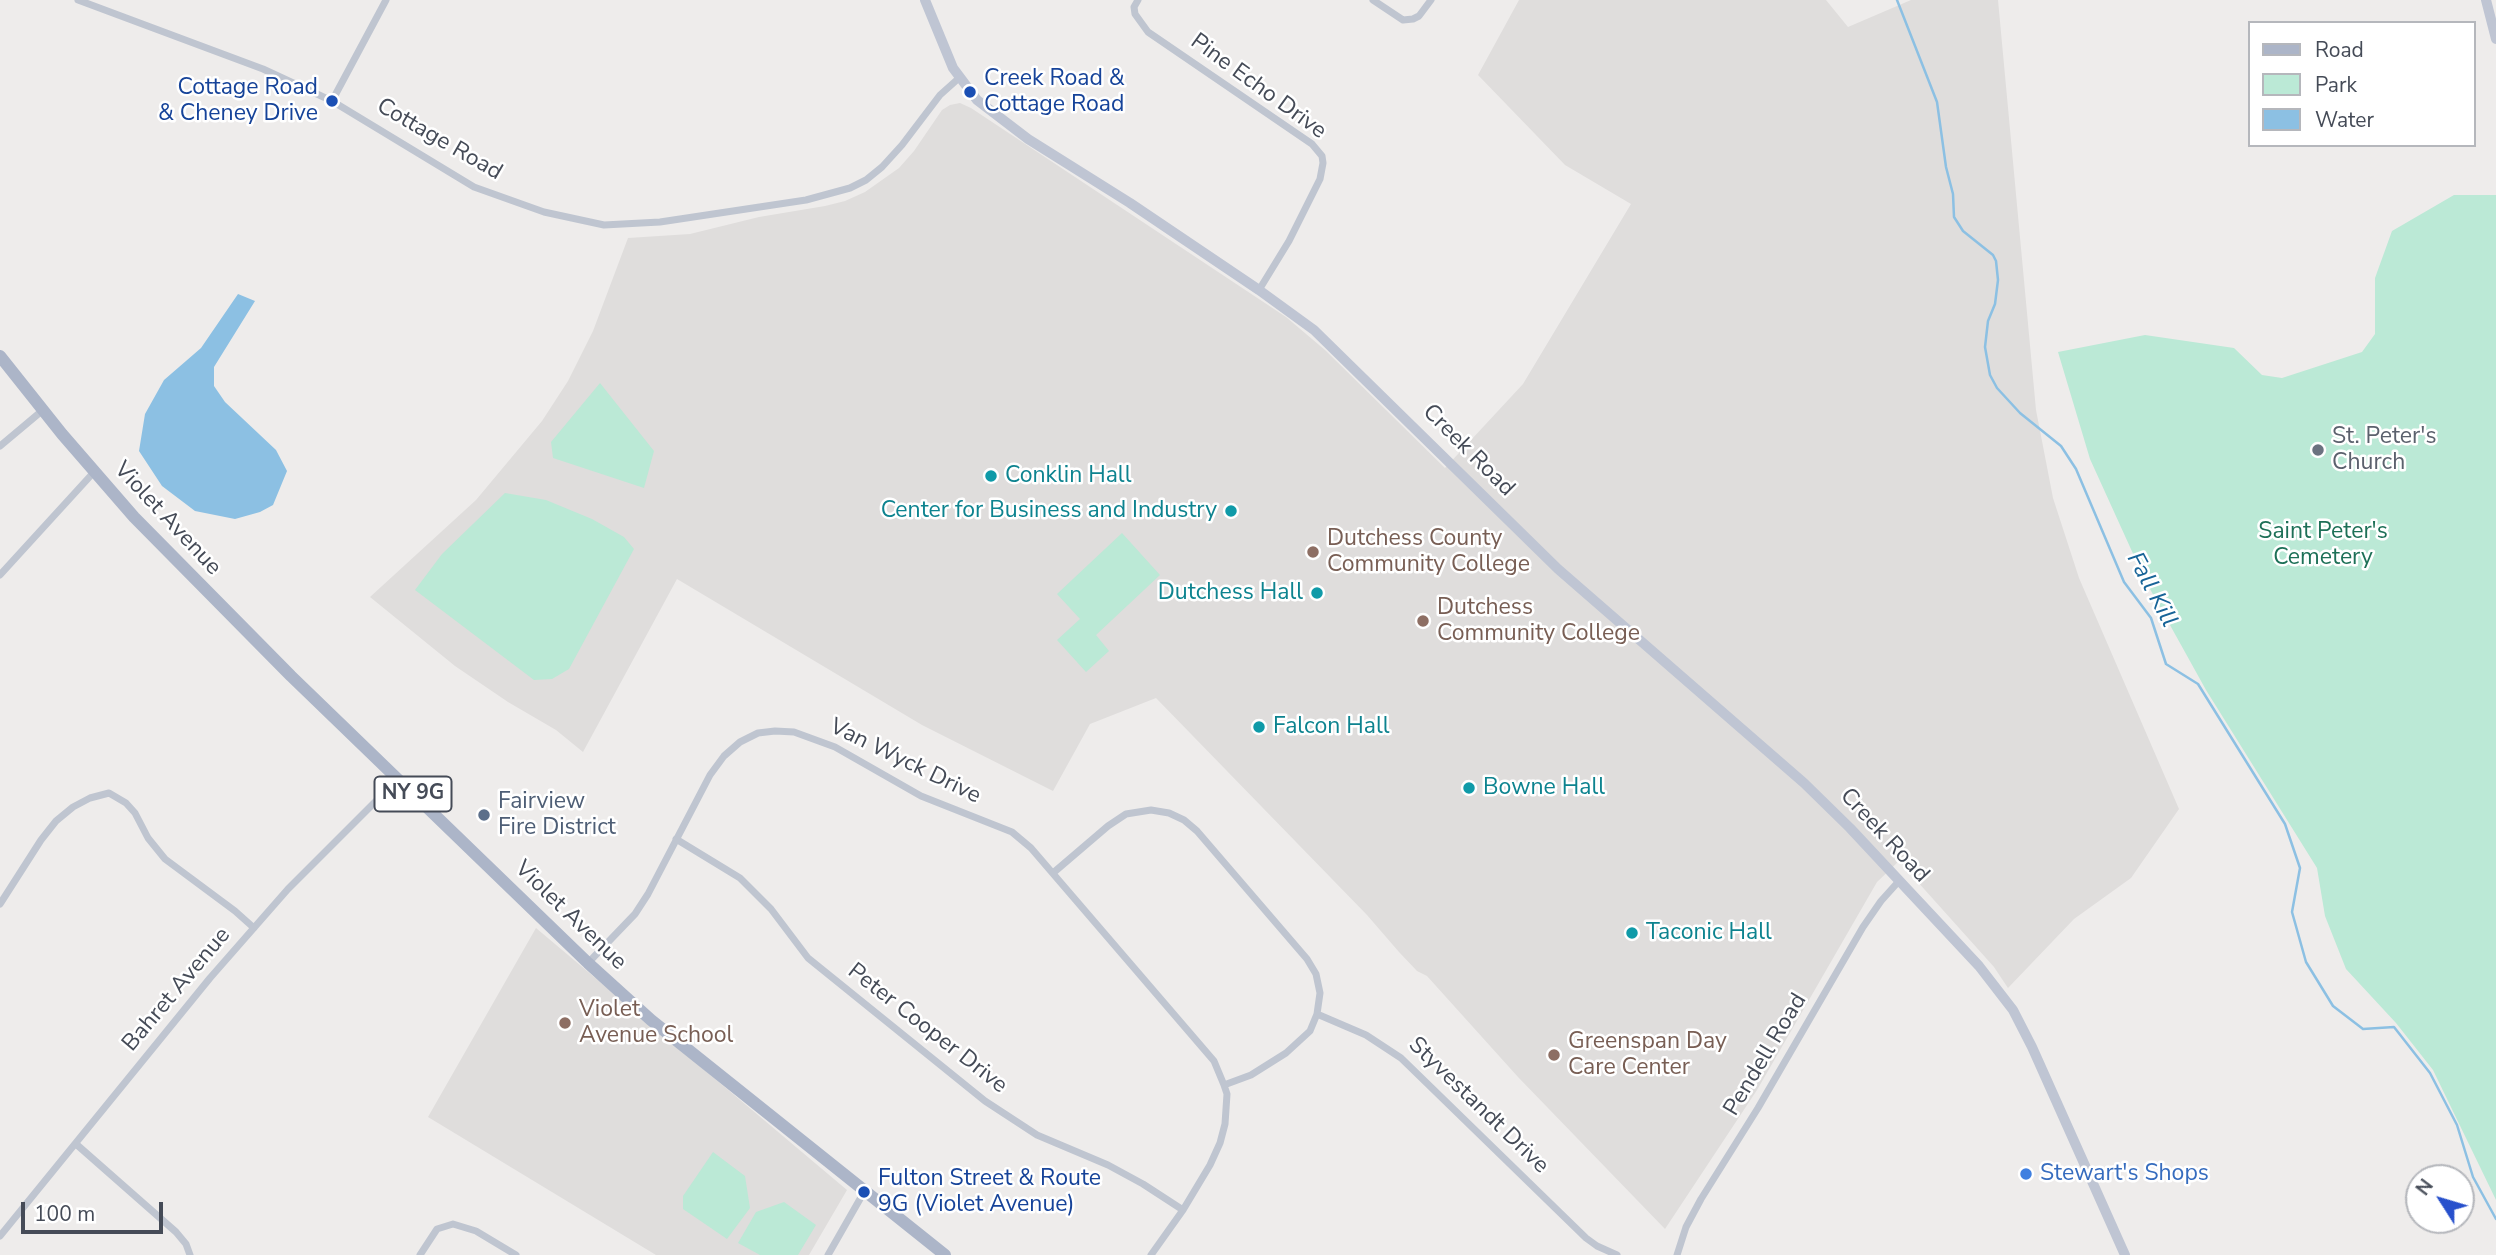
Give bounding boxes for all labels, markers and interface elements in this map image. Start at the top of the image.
legend [2248,21,2475,147]
street label: Pine Echo Drive [1185,28,1331,146]
text: Road [2315,36,2364,64]
place label: Creek Road & Cottage Road [984,65,1125,119]
text: Park [2315,71,2357,99]
place label: Cottage Road & Cheney Drive [158,74,318,128]
marker: Creek Road & Cottage Road [962,84,978,100]
marker: Cottage Road & Cheney Drive [324,93,340,109]
street label: Cottage Road [371,93,507,187]
text: Water [2315,106,2374,134]
street label: Creek Road [1416,399,1520,503]
place label: St. Peter's Church [2332,423,2436,477]
marker: St. Peter's Church [2310,442,2326,458]
street label: Violet Avenue [107,457,227,581]
place label: Conklin Hall [1005,462,1131,490]
marker: Conklin Hall [983,468,999,484]
place label: Center for Business and Industry [881,497,1217,525]
marker: Center for Business and Industry [1223,503,1239,519]
park label: Saint Peter's Cemetery [2258,518,2388,572]
place label: Dutchess County Community College [1327,525,1530,579]
marker: Dutchess County Community College [1305,544,1321,560]
water label: Fall Kill [2119,548,2183,632]
place label: Dutchess Hall [1158,579,1303,607]
marker: Dutchess Hall [1309,585,1325,601]
place label: Dutchess Community College [1437,594,1640,648]
marker: Dutchess Community College [1415,613,1431,629]
place label: Falcon Hall [1273,713,1390,741]
street label: Van Wyck Drive [825,714,985,810]
marker: Falcon Hall [1251,719,1267,735]
place label: Bowne Hall [1483,774,1605,802]
road number: NY 9G [374,776,452,812]
marker: Bowne Hall [1461,780,1477,796]
street label: Creek Road [1833,783,1935,889]
place label: Fairview Fire District [498,788,616,842]
marker: Fairview Fire District [476,807,492,823]
street label: Violet Avenue [508,856,632,976]
place label: Taconic Hall [1646,919,1772,947]
street label: Bahret Avenue [117,922,237,1058]
marker: Taconic Hall [1624,925,1640,941]
street label: Peter Cooper Drive [842,958,1012,1100]
street label: Pendell Road [1719,989,1813,1121]
place label: Violet Avenue School [579,996,733,1050]
marker: Violet Avenue School [557,1015,573,1031]
place label: Greenspan Day Care Center [1568,1028,1727,1082]
street label: Styvestandt Drive [1402,1032,1554,1180]
marker: Greenspan Day Care Center [1546,1047,1562,1063]
place label: Stewart's Shops [2040,1160,2209,1188]
north arrow [2405,1164,2475,1234]
place label: Fulton Street & Route 9G (Violet Avenue) [878,1165,1101,1219]
marker: Stewart's Shops [2018,1166,2034,1182]
text: N [2410,1174,2439,1201]
marker: Fulton Street & Route 9G (Violet Avenue) [856,1184,872,1200]
scale bar [24,1188,166,1232]
text: 100 m [34,1200,95,1228]

